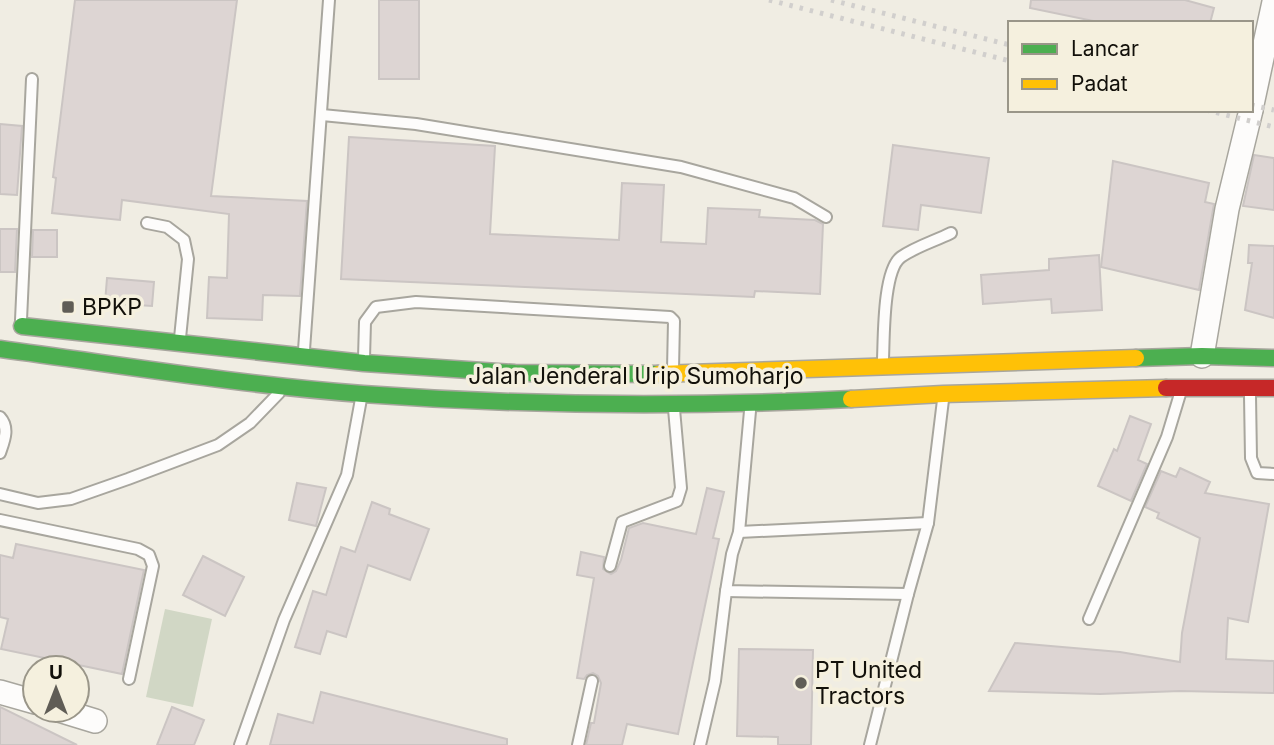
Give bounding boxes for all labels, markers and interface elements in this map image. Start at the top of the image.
legend [1008,21,1253,112]
text: Lancar [1071,36,1139,61]
text: Padat [1071,71,1128,96]
place label: BPKP [82,293,142,321]
marker: BPKP [60,299,76,315]
street label: Jalan Jenderal Urip Sumoharjo [468,362,804,390]
north arrow [21,654,91,724]
place label: PT United Tractors [815,656,922,710]
text: U [49,661,63,684]
marker: PT United Tractors [793,675,809,691]

